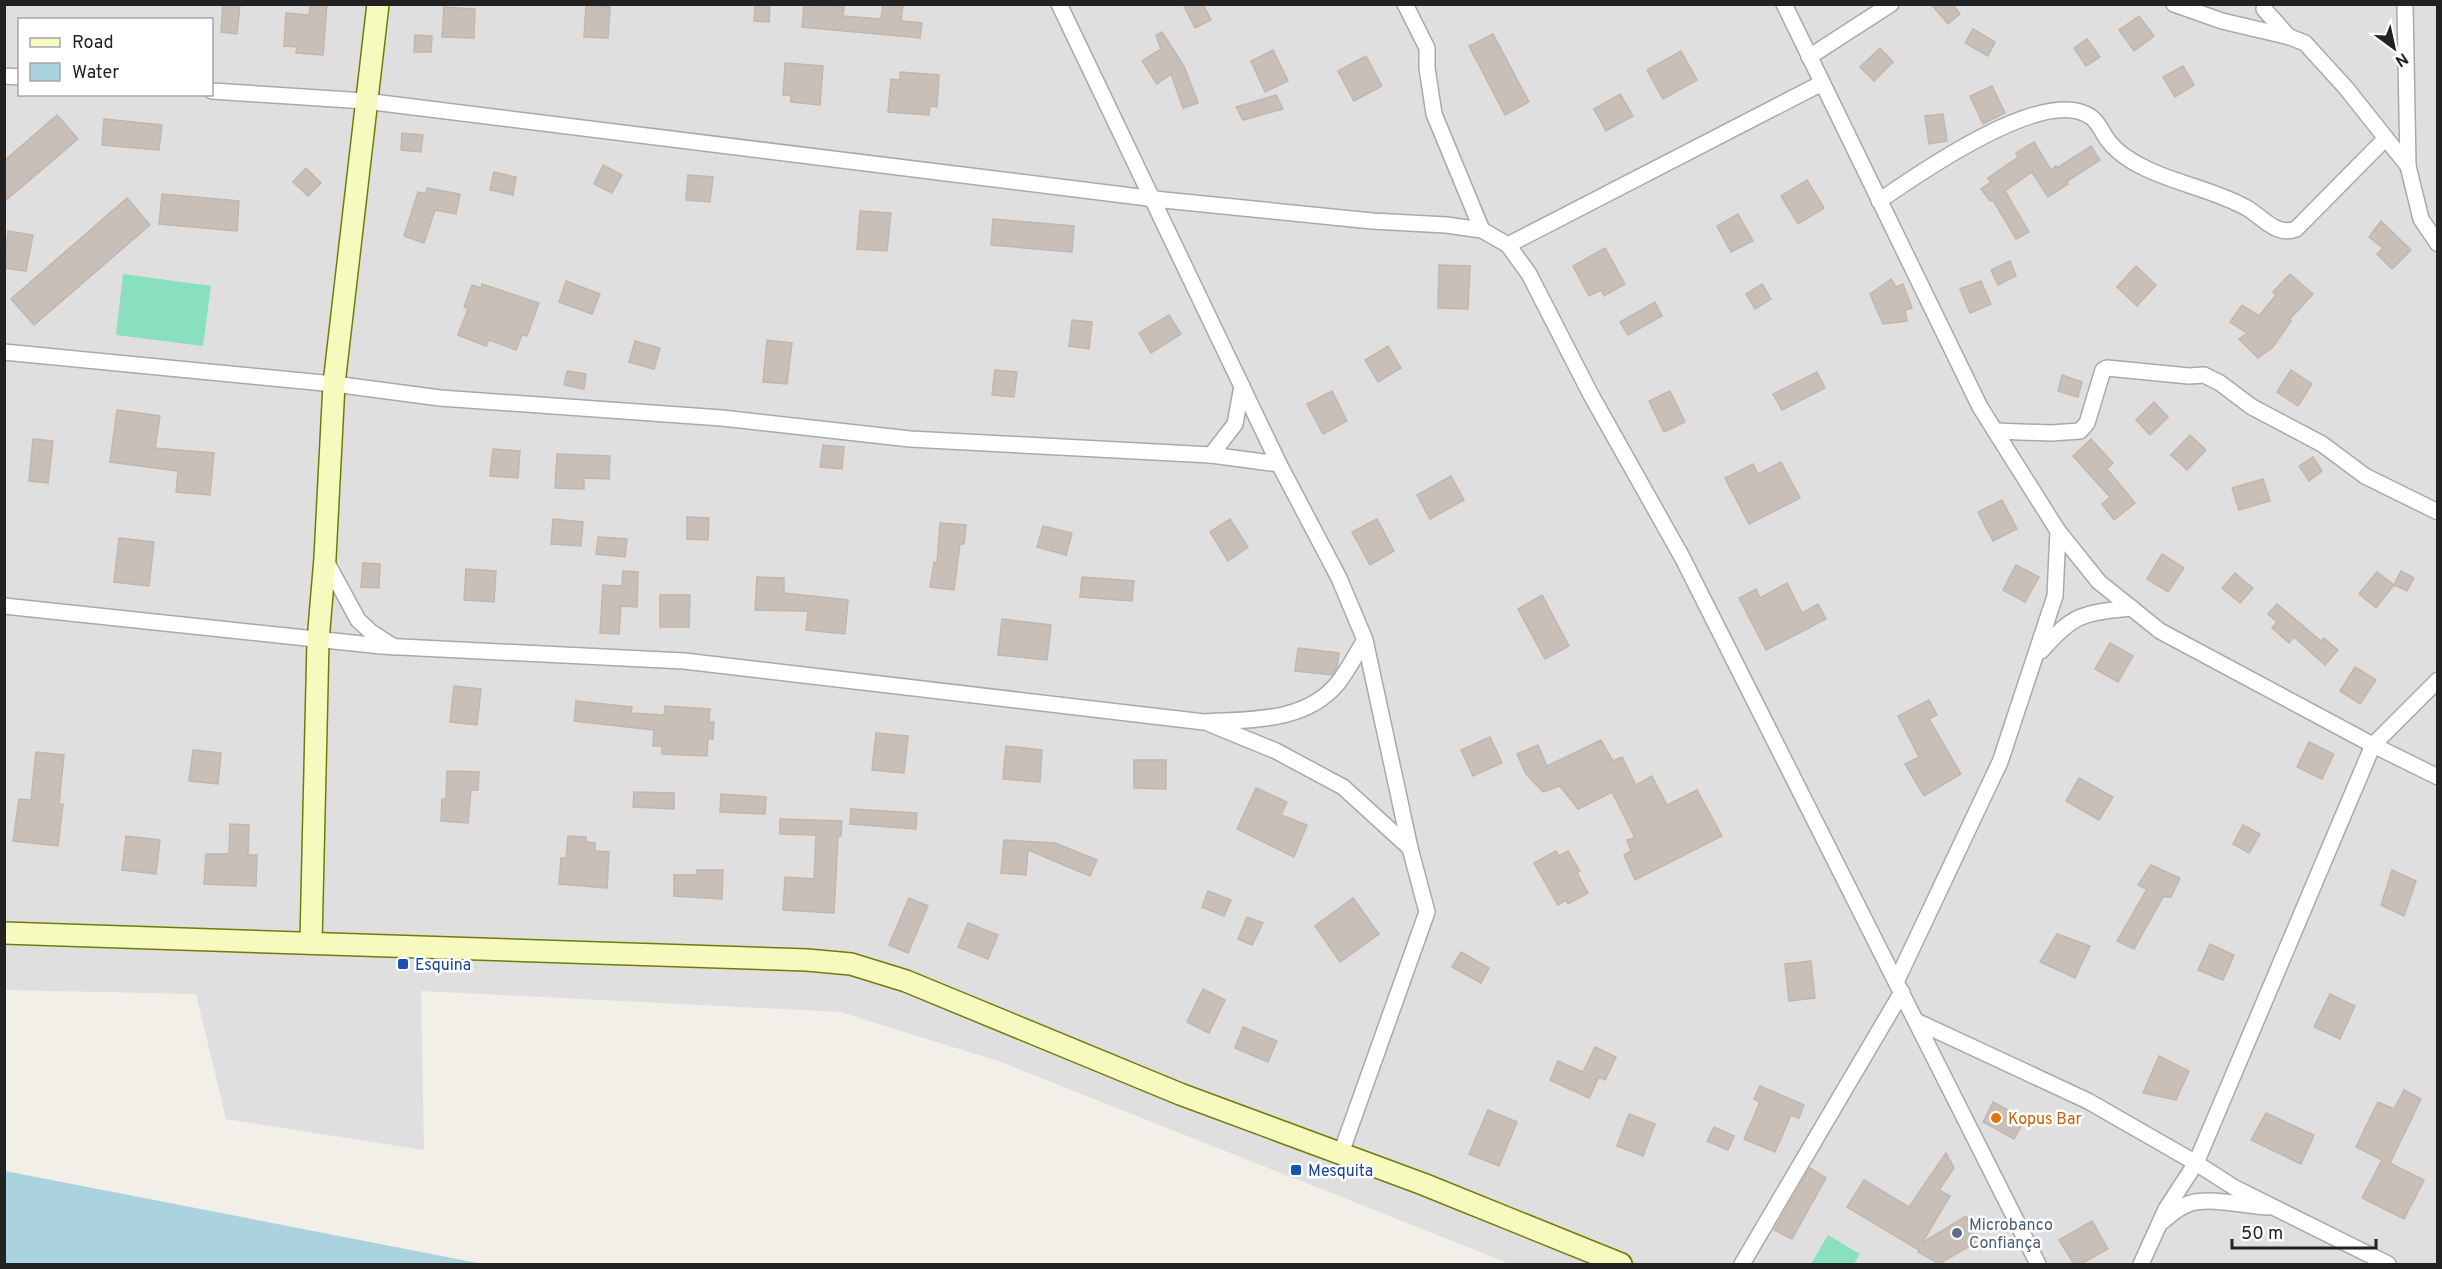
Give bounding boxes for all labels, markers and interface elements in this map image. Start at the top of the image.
legend [18,18,213,96]
north arrow [2364,18,2424,78]
text: Road [72,32,114,55]
text: N [2391,47,2411,70]
text: Water [72,62,119,85]
place label: Esquina [415,956,471,976]
marker: Esquina [396,957,410,971]
place label: Kopus Bar [2008,1110,2082,1130]
marker: Kopus Bar [1989,1111,2003,1125]
place label: Mesquita [1308,1162,1373,1182]
marker: Mesquita [1289,1163,1303,1177]
scale bar [2232,1212,2376,1250]
place label: Microbanco Confiança [1969,1216,2053,1254]
text: 50 m [2241,1223,2283,1246]
marker: Microbanco Confiança [1950,1226,1964,1240]

